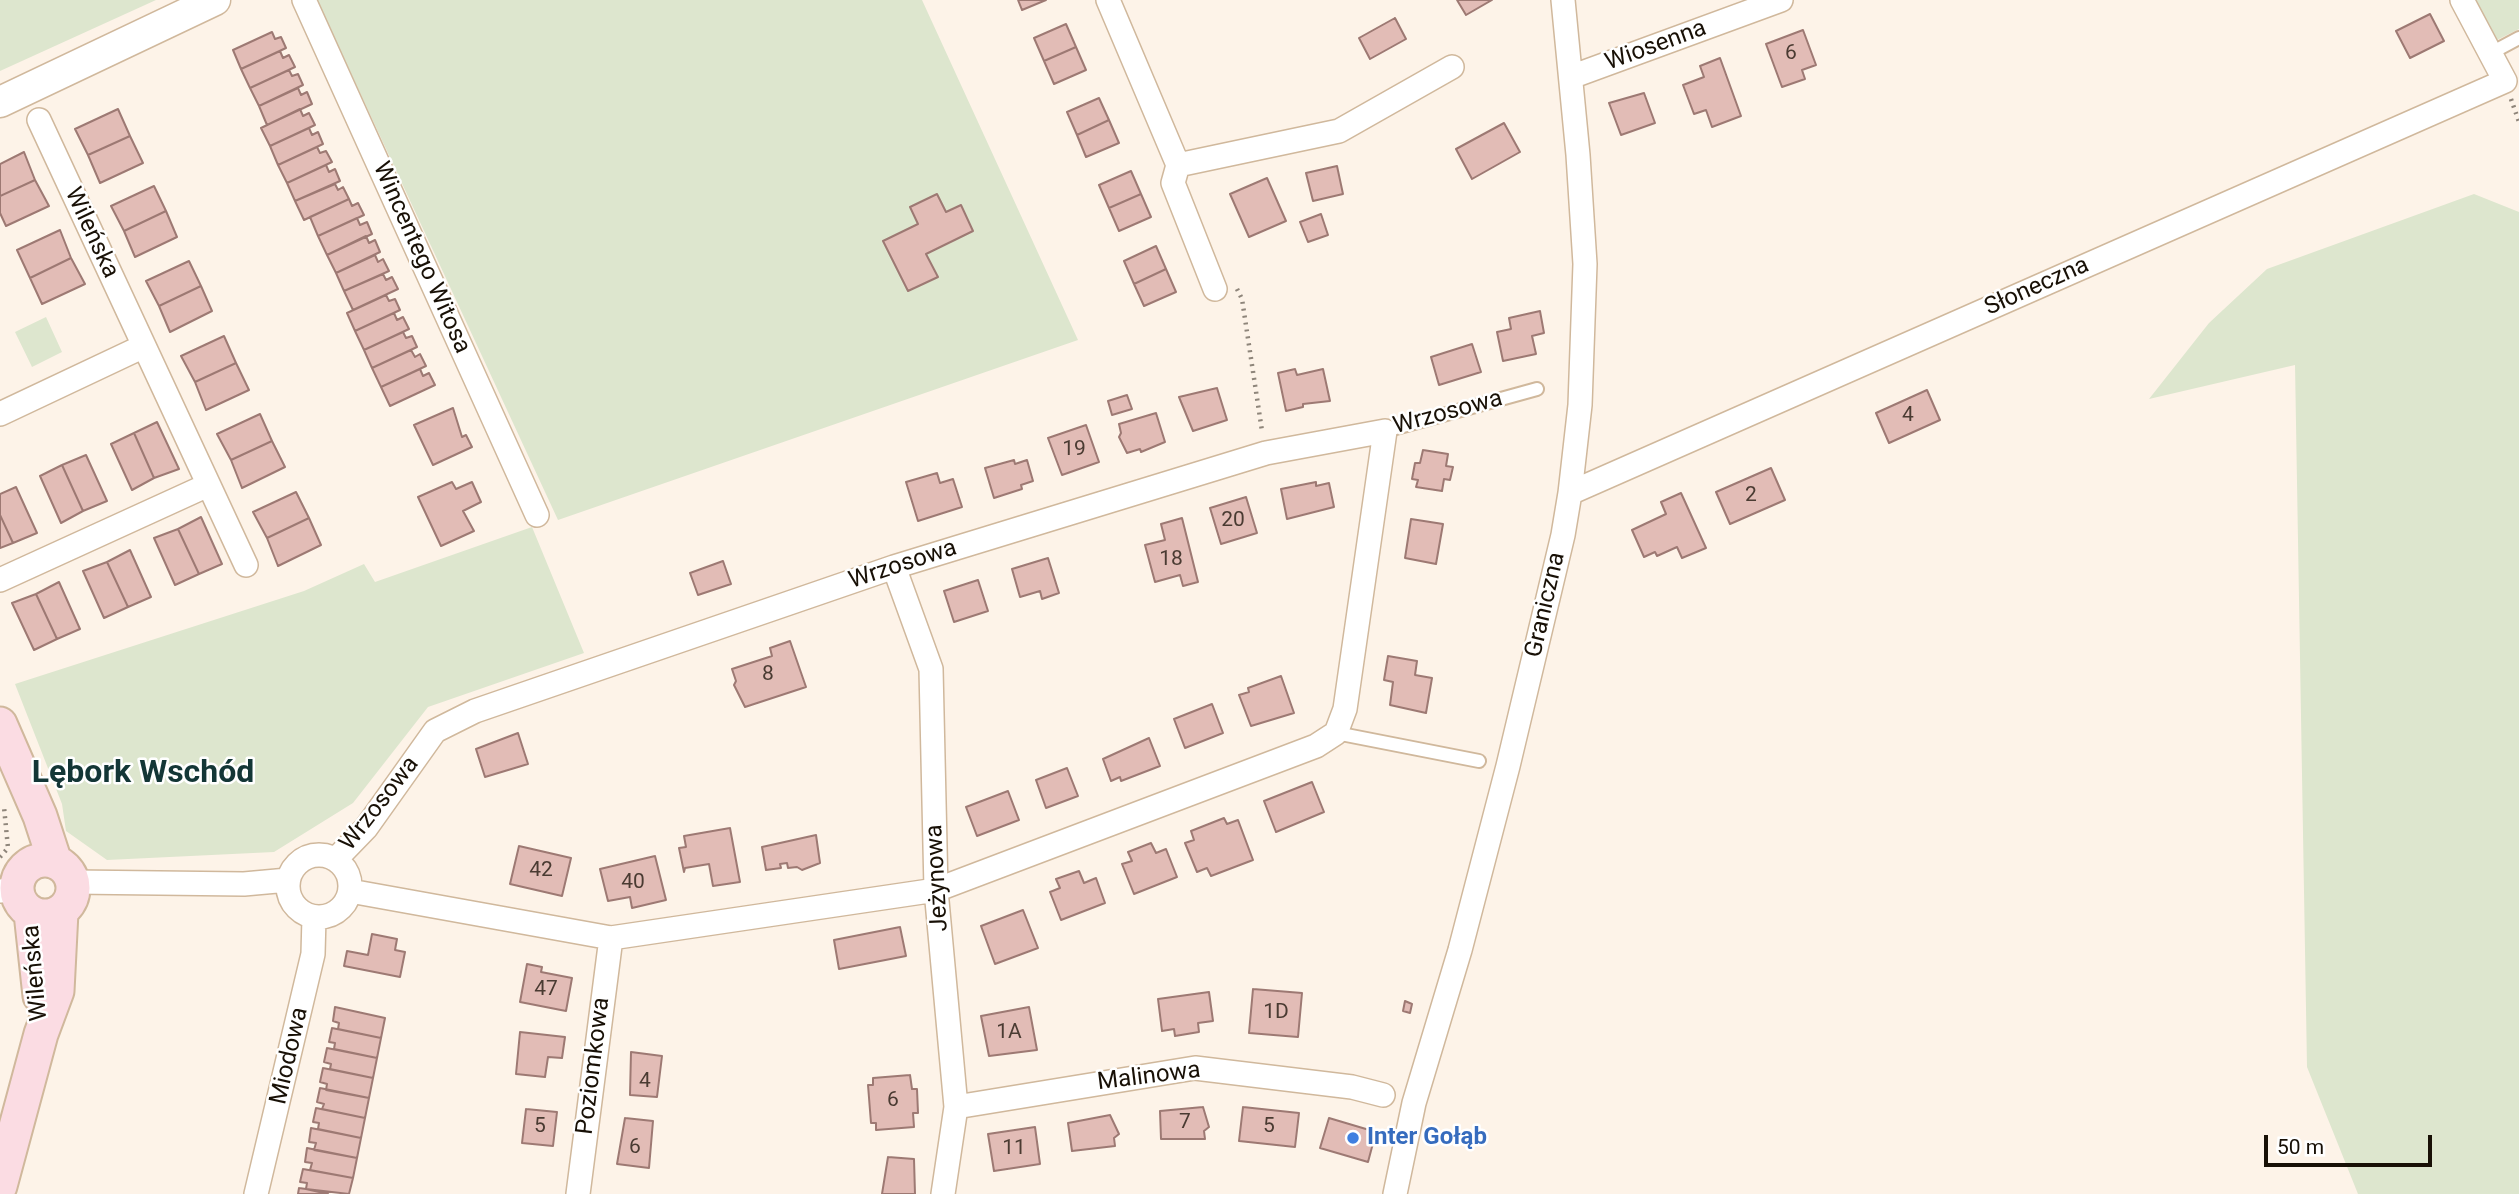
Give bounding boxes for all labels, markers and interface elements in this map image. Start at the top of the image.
street label: Wiosenna [1602,14,1710,78]
house number: 6 [1785,41,1797,67]
street label: Wincentego Witosa [366,158,476,358]
street label: Wileńska [58,183,124,283]
street label: Słoneczna [1980,251,2094,323]
street label: Wrzosowa [1390,385,1506,441]
house number: 4 [1902,403,1914,429]
house number: 19 [1062,437,1086,463]
house number: 2 [1745,483,1757,509]
house number: 20 [1221,508,1245,534]
street label: Wrzosowa [845,534,961,596]
house number: 18 [1159,547,1183,573]
street label: Graniczna [1520,550,1572,660]
house number: 8 [762,662,774,688]
street label: Wrzosowa [334,751,426,857]
district label: Lębork Wschód [32,755,254,793]
street label: Jeżynowa [921,824,955,932]
house number: 42 [529,858,553,884]
house number: 40 [621,870,645,896]
street label: Wileńska [17,924,55,1022]
house number: 47 [534,977,558,1003]
street label: Poziomkowa [571,996,617,1136]
house number: 1D [1263,1000,1289,1026]
street label: Miodowa [265,1005,315,1107]
house number: 1A [996,1020,1022,1046]
street label: Malinowa [1096,1056,1202,1098]
house number: 4 [639,1069,651,1095]
house number: 6 [887,1088,899,1114]
house number: 7 [1179,1110,1191,1136]
house number: 5 [534,1114,546,1140]
house number: 5 [1263,1114,1275,1140]
scale bar [2267,1120,2435,1164]
place label: Inter Gołąb [1367,1124,1487,1152]
marker: Inter Gołąb [1345,1130,1361,1146]
house number: 6 [629,1135,641,1161]
text: 50 m [2277,1135,2324,1159]
house number: 11 [1002,1136,1026,1162]

